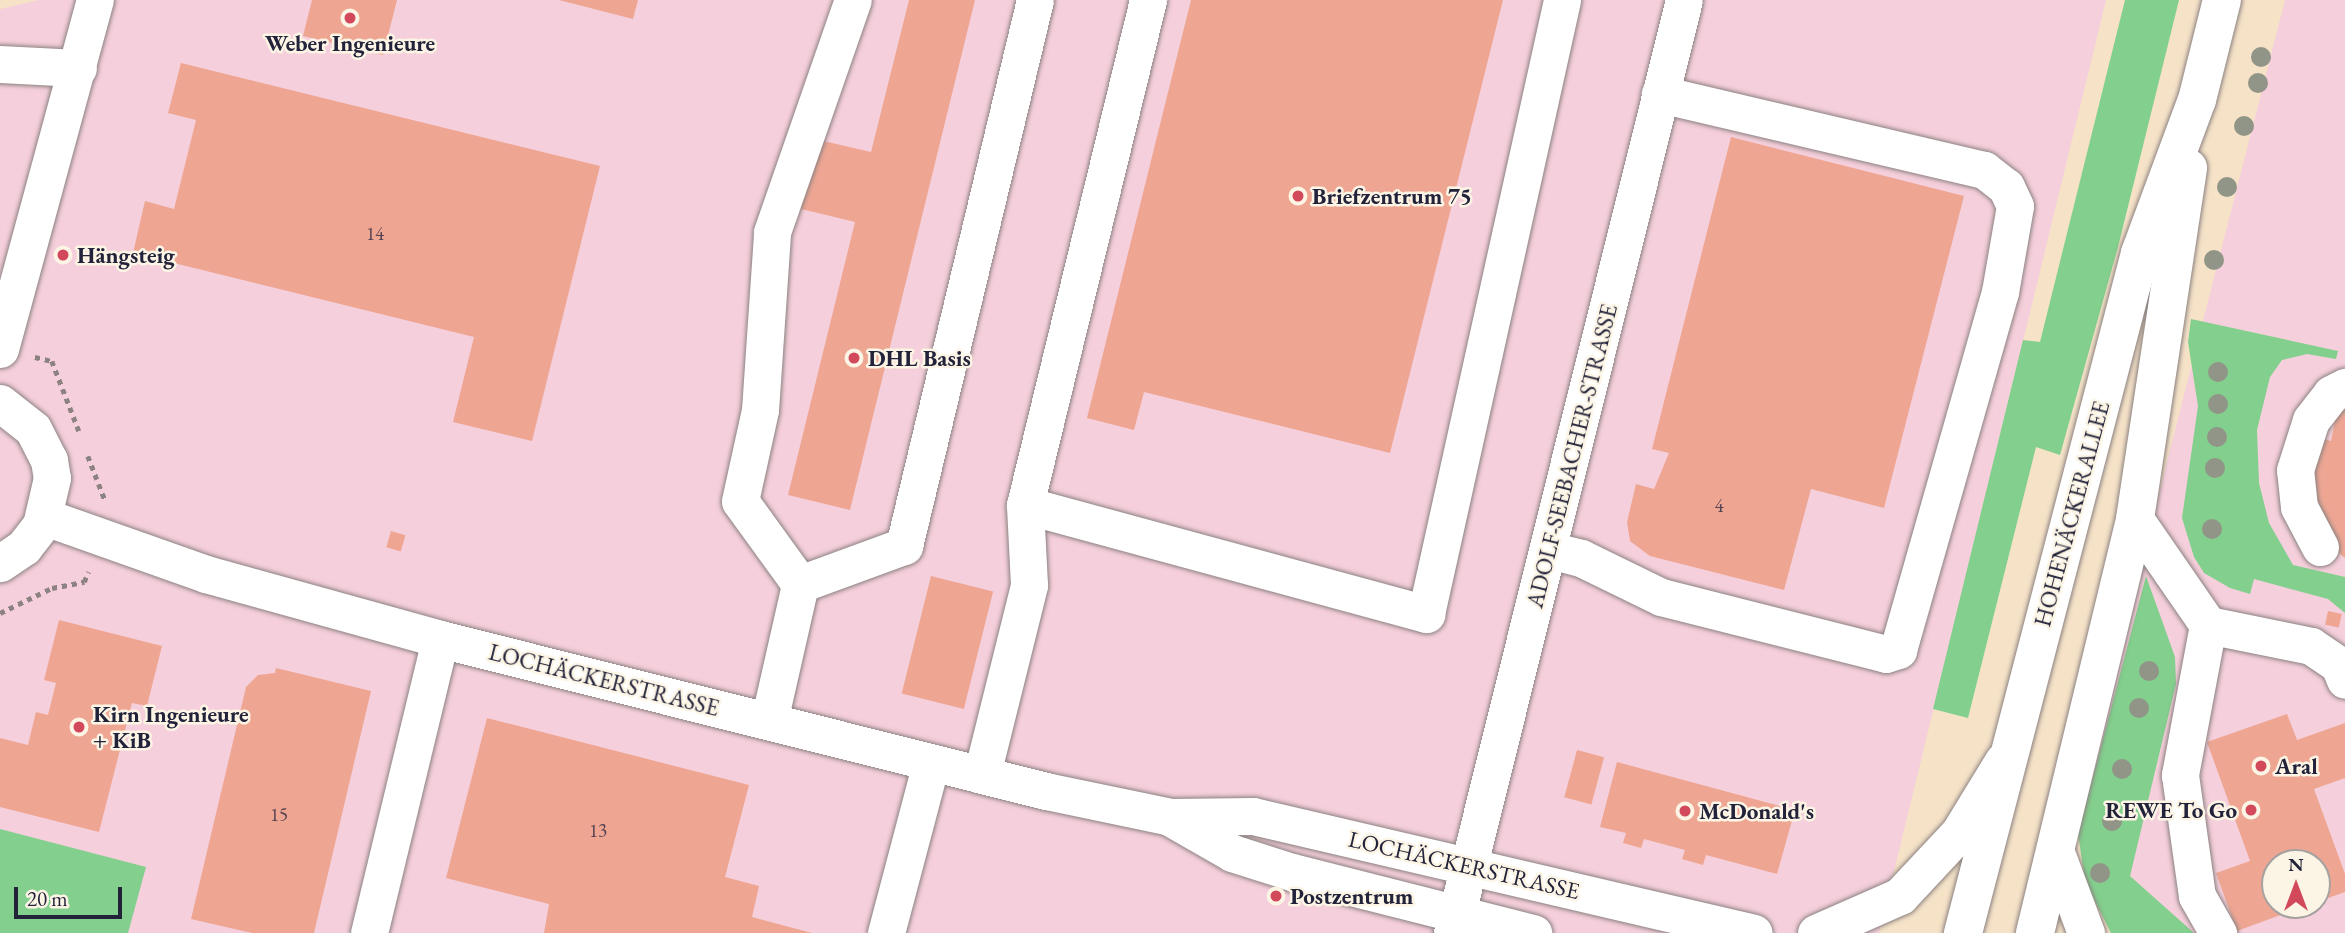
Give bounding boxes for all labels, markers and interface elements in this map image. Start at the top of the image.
marker: Weber Ingenieure [342,10,358,26]
place label: Weber Ingenieure [265,29,435,57]
place label: Briefzentrum 75 [1312,182,1472,210]
marker: Briefzentrum 75 [1290,188,1306,204]
house number: 14 [366,223,384,245]
place label: Hängsteig [77,241,175,269]
marker: Hängsteig [55,247,71,263]
street label: ADOLF-SEEBACHER-STRASSE [1521,301,1623,611]
place label: DHL Basis [868,344,971,372]
marker: DHL Basis [846,350,862,366]
street label: HOHENÄCKERALLEE [2029,398,2115,630]
house number: 4 [1714,495,1724,517]
street label: LOCHÄCKERSTRASSE [486,638,722,722]
place label: Kirn Ingenieure + KiB [93,700,249,754]
marker: Kirn Ingenieure + KiB [71,719,87,735]
place label: Aral [2275,752,2318,780]
marker: Aral [2253,758,2269,774]
place label: REWE To Go [2105,796,2237,824]
place label: McDonald's [1699,797,1814,825]
marker: REWE To Go [2243,802,2259,818]
marker: McDonald's [1677,803,1693,819]
house number: 15 [270,804,288,826]
house number: 13 [589,820,607,842]
street label: LOCHÄCKERSTRASSE [1346,825,1582,905]
north arrow [2261,849,2331,919]
text: N [2288,852,2304,877]
scale bar [18,874,126,918]
place label: Postzentrum [1290,882,1413,910]
text: 20 m [27,885,68,912]
marker: Postzentrum [1268,888,1284,904]

